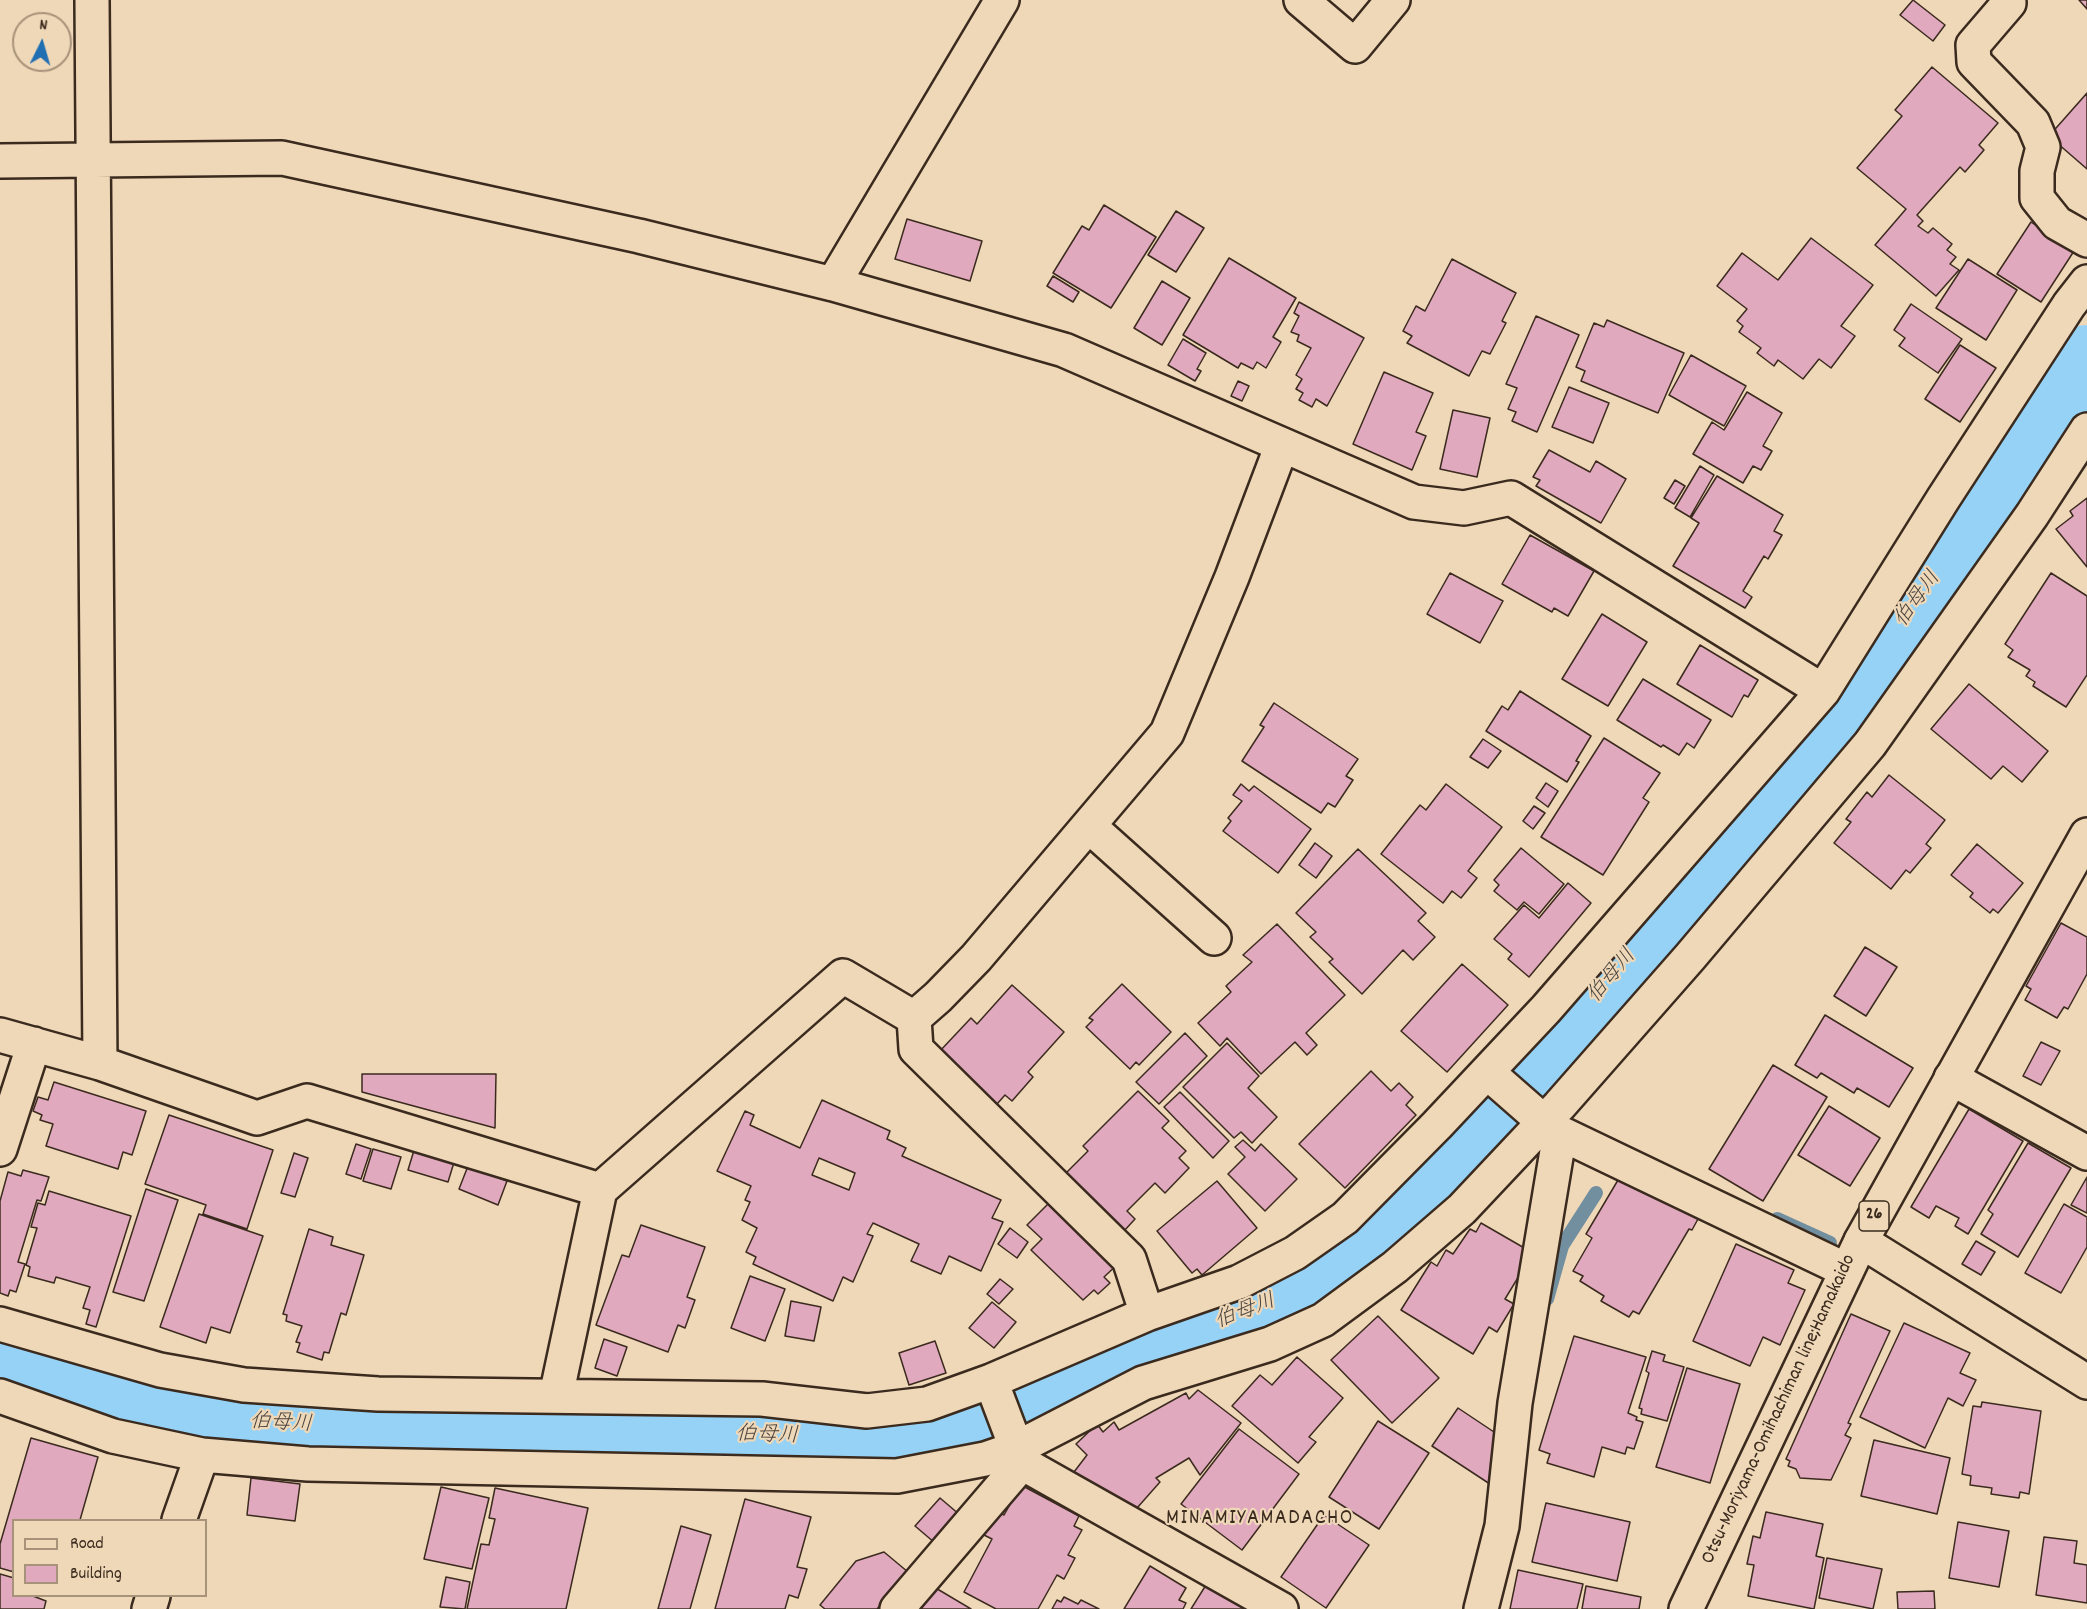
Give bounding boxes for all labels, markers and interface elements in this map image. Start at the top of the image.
north arrow [12,12,72,72]
text: N [38,14,48,37]
water label: 伯母川 [1890,567,1948,633]
water label: 伯母川 [1583,945,1643,1009]
road number: 26 [1859,1201,1889,1231]
street label: Otsu-Moriyama-Omihachiman line;Hamakaido [1697,1251,1863,1569]
water label: 伯母川 [1212,1290,1280,1336]
water label: 伯母川 [249,1411,313,1439]
water label: 伯母川 [735,1423,799,1451]
district label: MINAMIYAMADACHO [1166,1507,1354,1533]
legend [12,1519,207,1597]
text: Road [70,1532,104,1557]
text: Building [70,1562,122,1587]

